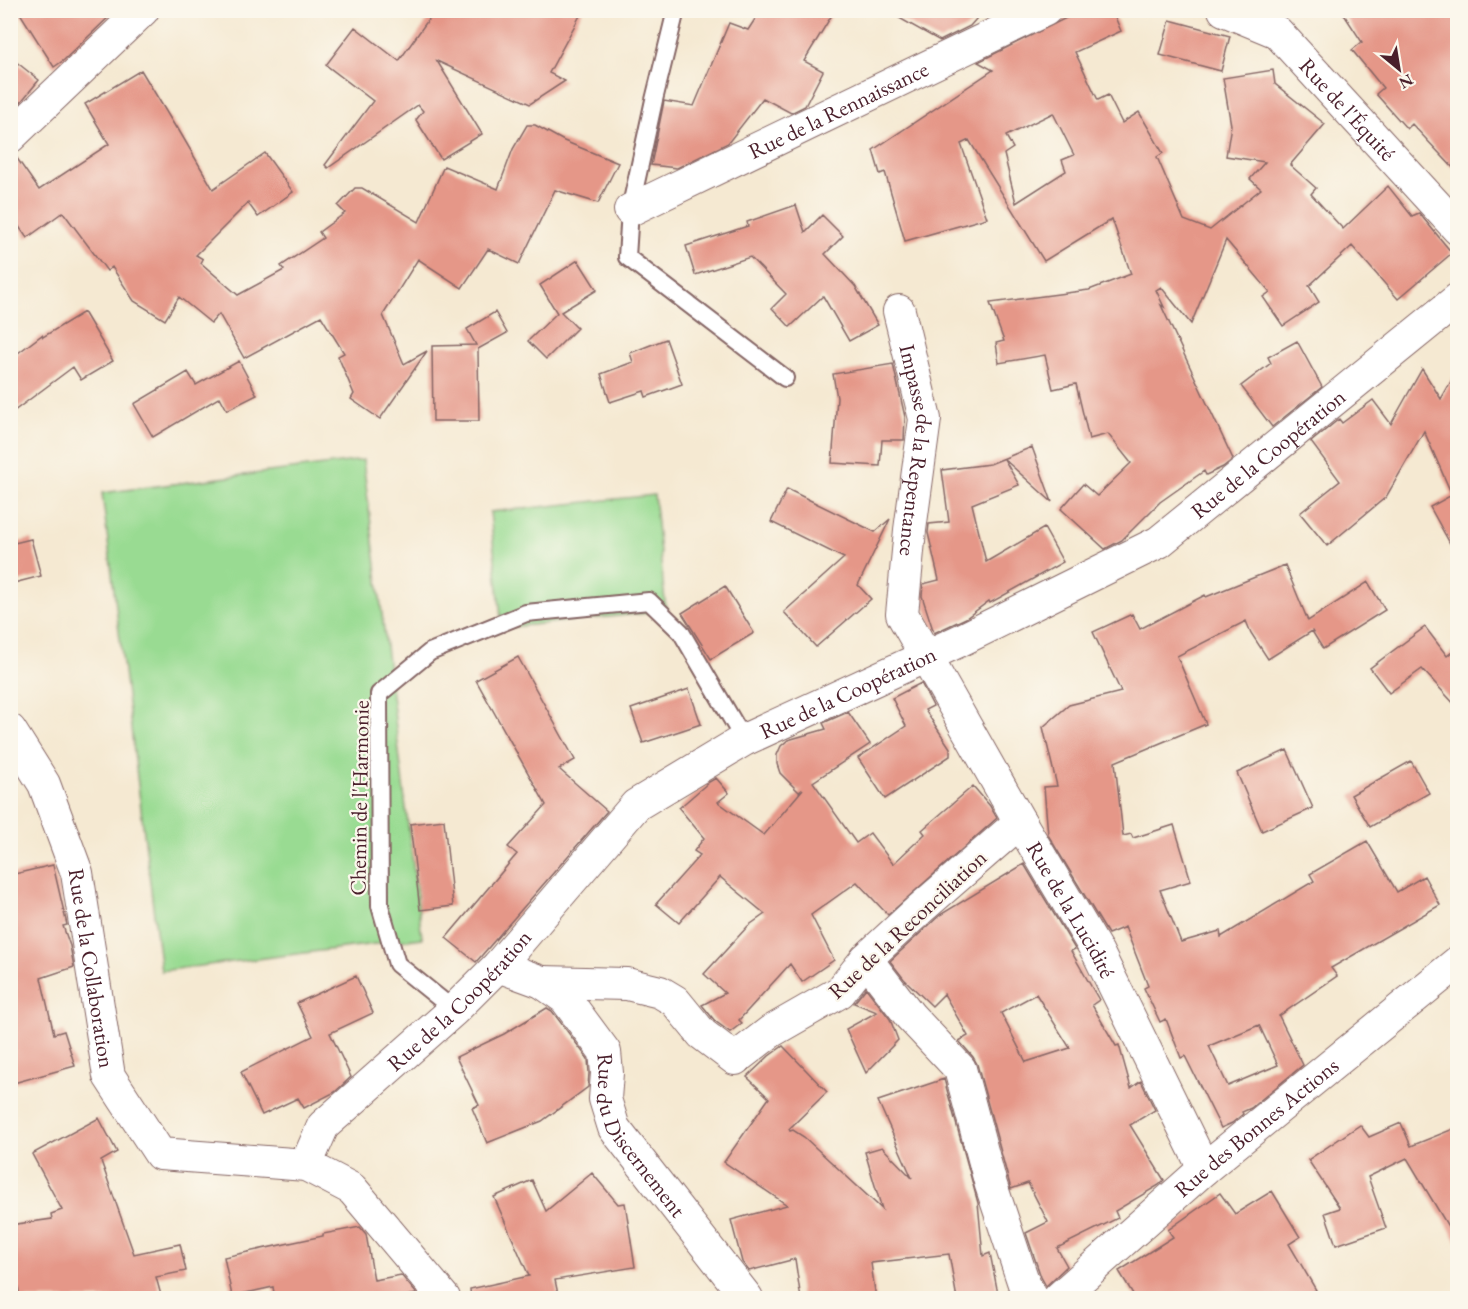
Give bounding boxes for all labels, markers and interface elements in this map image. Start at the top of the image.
north arrow [1369,39,1429,99]
street label: Rue de l'Équité [1293,52,1402,167]
street label: Rue de la Rennaissance [744,54,933,166]
text: N [1395,69,1417,94]
street label: Impasse de la Repentance [893,341,940,558]
street label: Rue de la Coopération [1185,382,1352,525]
street label: Rue de la Coopération [755,639,941,746]
street label: Chemin de l'Harmonie [343,700,376,896]
street label: Rue de la Lucidité [1020,836,1122,983]
street label: Rue de la Reconciliation [822,843,993,1005]
street label: Rue de la Collaboration [61,866,122,1070]
street label: Rue de la Coopération [381,923,538,1078]
street label: Rue des Bonnes Actions [1168,1051,1345,1204]
street label: Rue du Discernement [590,1052,692,1223]

